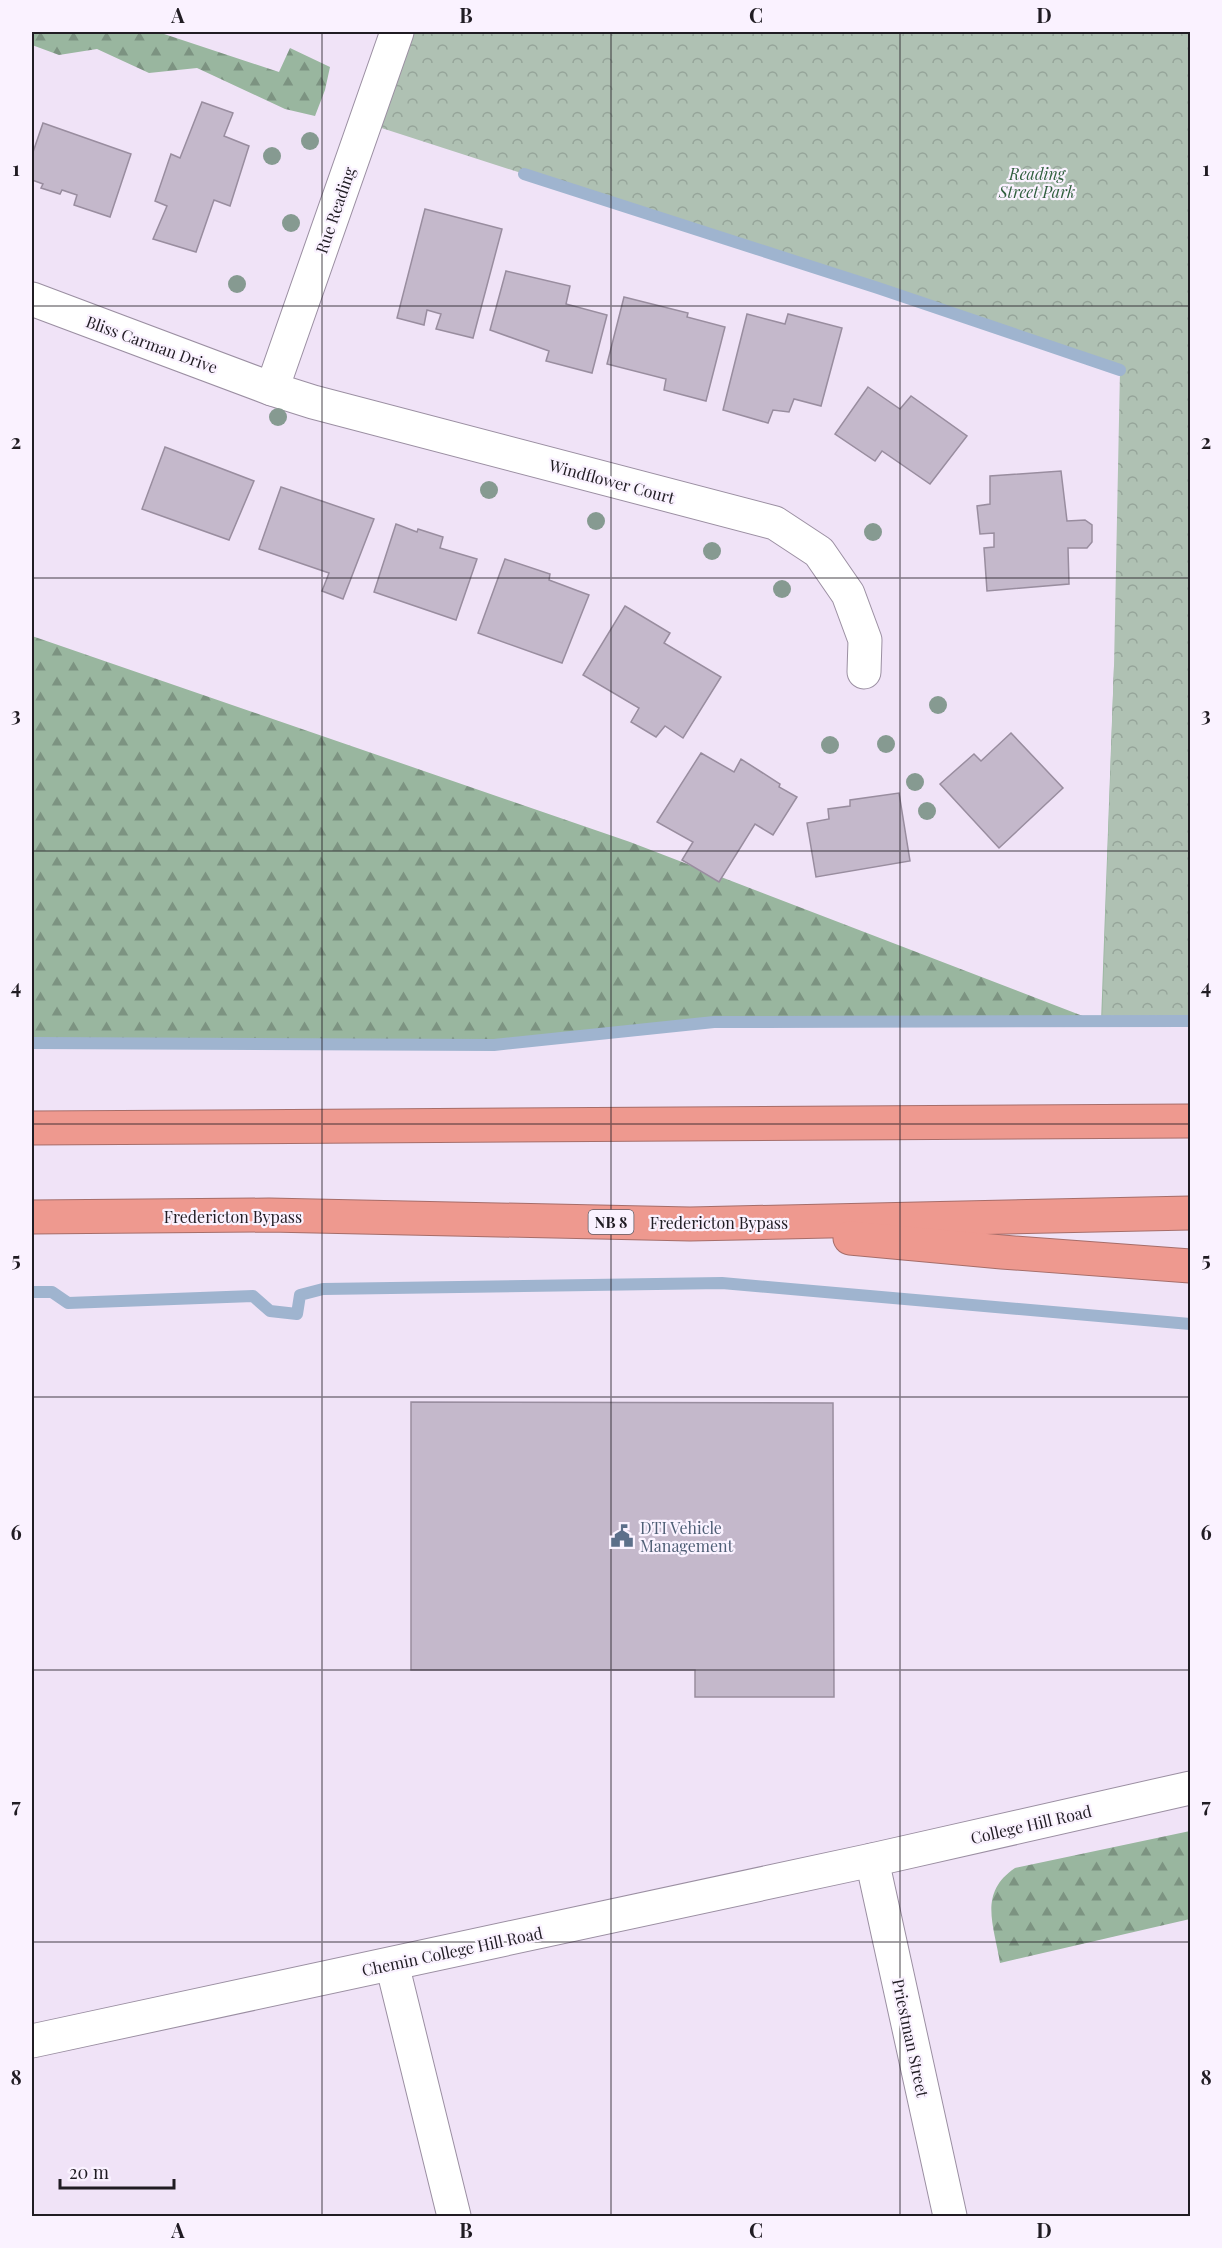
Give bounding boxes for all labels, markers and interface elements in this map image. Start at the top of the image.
text: A [170,1,185,28]
text: B [459,1,473,28]
text: C [749,1,763,28]
text: D [1036,1,1052,28]
text: 1 [12,154,20,181]
text: 1 [1202,154,1210,181]
park label: Reading Street Park [998,163,1075,202]
street label: Rue Reading [310,164,360,256]
street label: Bliss Carman Drive [83,310,221,378]
text: 2 [11,427,21,454]
text: 2 [1201,427,1211,454]
street label: Windflower Court [546,454,677,508]
text: 3 [11,700,21,727]
text: 3 [1201,700,1211,727]
text: 4 [11,972,21,999]
text: 4 [1201,972,1211,999]
street label: Fredericton Bypass [164,1206,302,1227]
road number: NB 8 [588,1210,634,1234]
street label: Fredericton Bypass [650,1212,788,1233]
text: 5 [11,1245,21,1272]
text: 5 [1201,1245,1211,1272]
place label: DTI Vehicle Management [640,1517,734,1556]
text: 6 [10,1518,22,1545]
text: 6 [1200,1518,1212,1545]
public building icon: DTI Vehicle Management [609,1523,635,1549]
text: 7 [11,1791,21,1818]
text: 7 [1201,1791,1211,1818]
street label: College Hill Road [969,1800,1093,1848]
street label: Chemin College Hill Road [360,1922,544,1980]
street label: Priestman Street [888,1977,934,2100]
text: 8 [10,2063,22,2090]
text: 8 [1200,2063,1212,2090]
scale bar [60,2152,174,2190]
text: 20 m [69,2160,109,2184]
text: A [170,2216,185,2243]
text: B [459,2216,473,2243]
text: C [749,2216,763,2243]
text: D [1036,2216,1052,2243]

